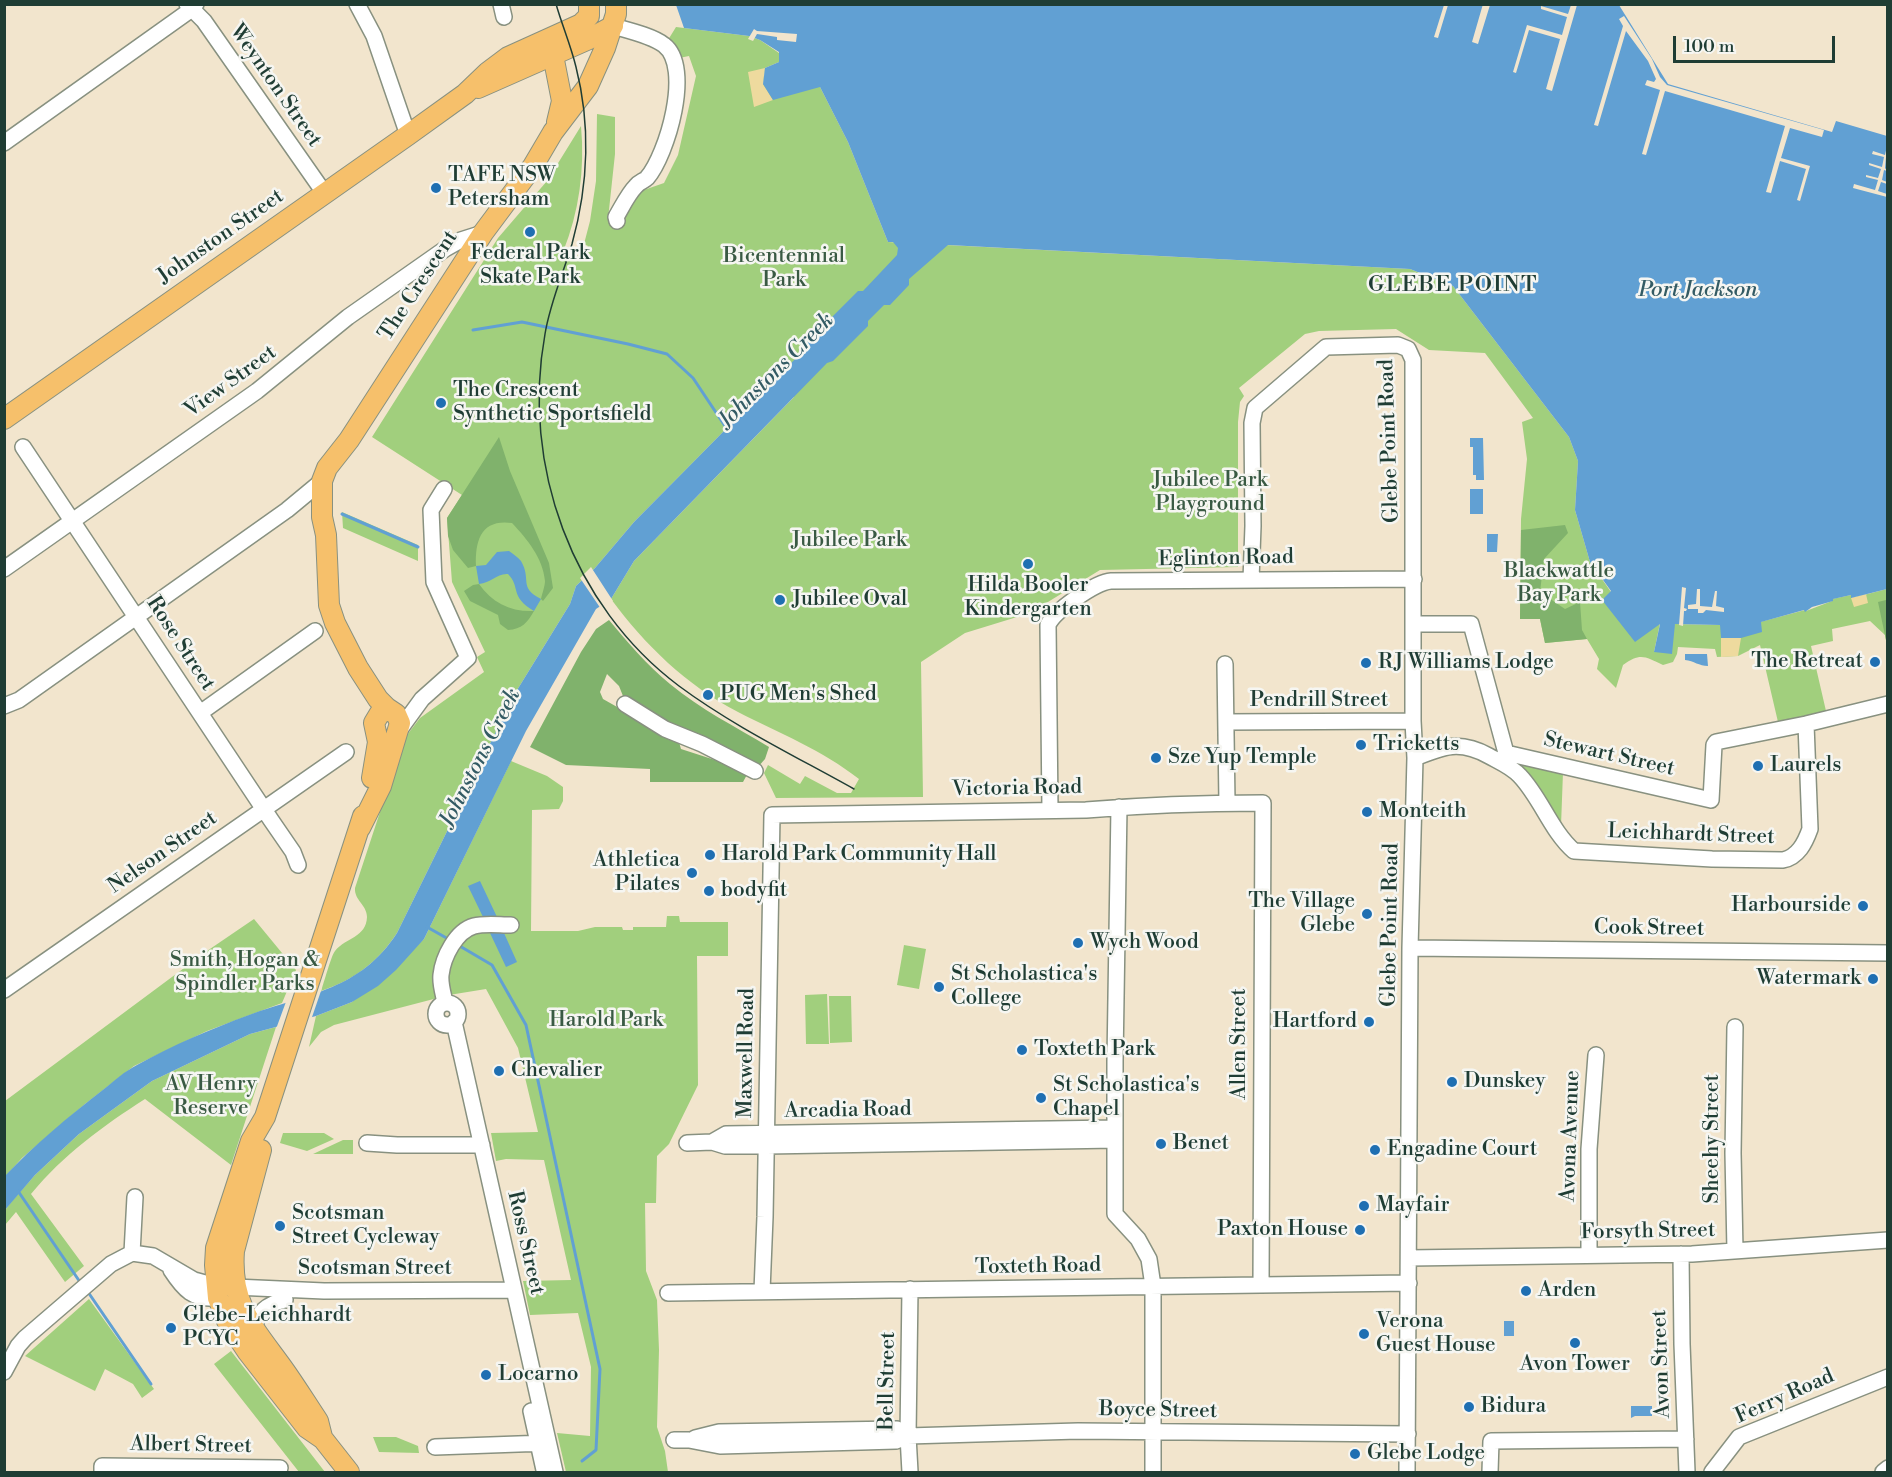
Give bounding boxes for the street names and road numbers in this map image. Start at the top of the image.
street label: Weynton Street [223,20,327,152]
street label: Johnston Street [153,184,289,290]
street label: The Crescent [374,226,464,346]
street label: View Street [180,340,282,424]
street label: Glebe Point Road [1375,359,1405,523]
street label: Eglinton Road [1158,545,1294,573]
street label: Rose Street [140,592,220,696]
street label: Pendrill Street [1250,688,1388,714]
street label: Stewart Street [1541,728,1677,782]
street label: Victoria Road [952,775,1082,803]
street label: Nelson Street [104,806,222,900]
street label: Leichhardt Street [1607,819,1775,851]
street label: Glebe Point Road [1377,843,1405,1007]
street label: Cook Street [1594,915,1704,943]
street label: Maxwell Road [733,988,761,1118]
street label: Allen Street [1227,988,1253,1100]
street label: Avona Avenue [1556,1070,1586,1202]
street label: Sheehy Street [1700,1074,1726,1204]
street label: Arcadia Road [784,1097,912,1125]
street label: Ross Street [501,1189,549,1297]
street label: Forsyth Street [1581,1218,1715,1246]
street label: Toxteth Road [975,1253,1101,1281]
street label: Scotsman Street [298,1256,452,1282]
street label: Avon Street [1648,1309,1676,1419]
street label: Bell Street [875,1331,901,1431]
street label: Ferry Road [1732,1364,1838,1430]
street label: Boyce Street [1099,1397,1217,1425]
street label: Albert Street [130,1432,252,1460]

